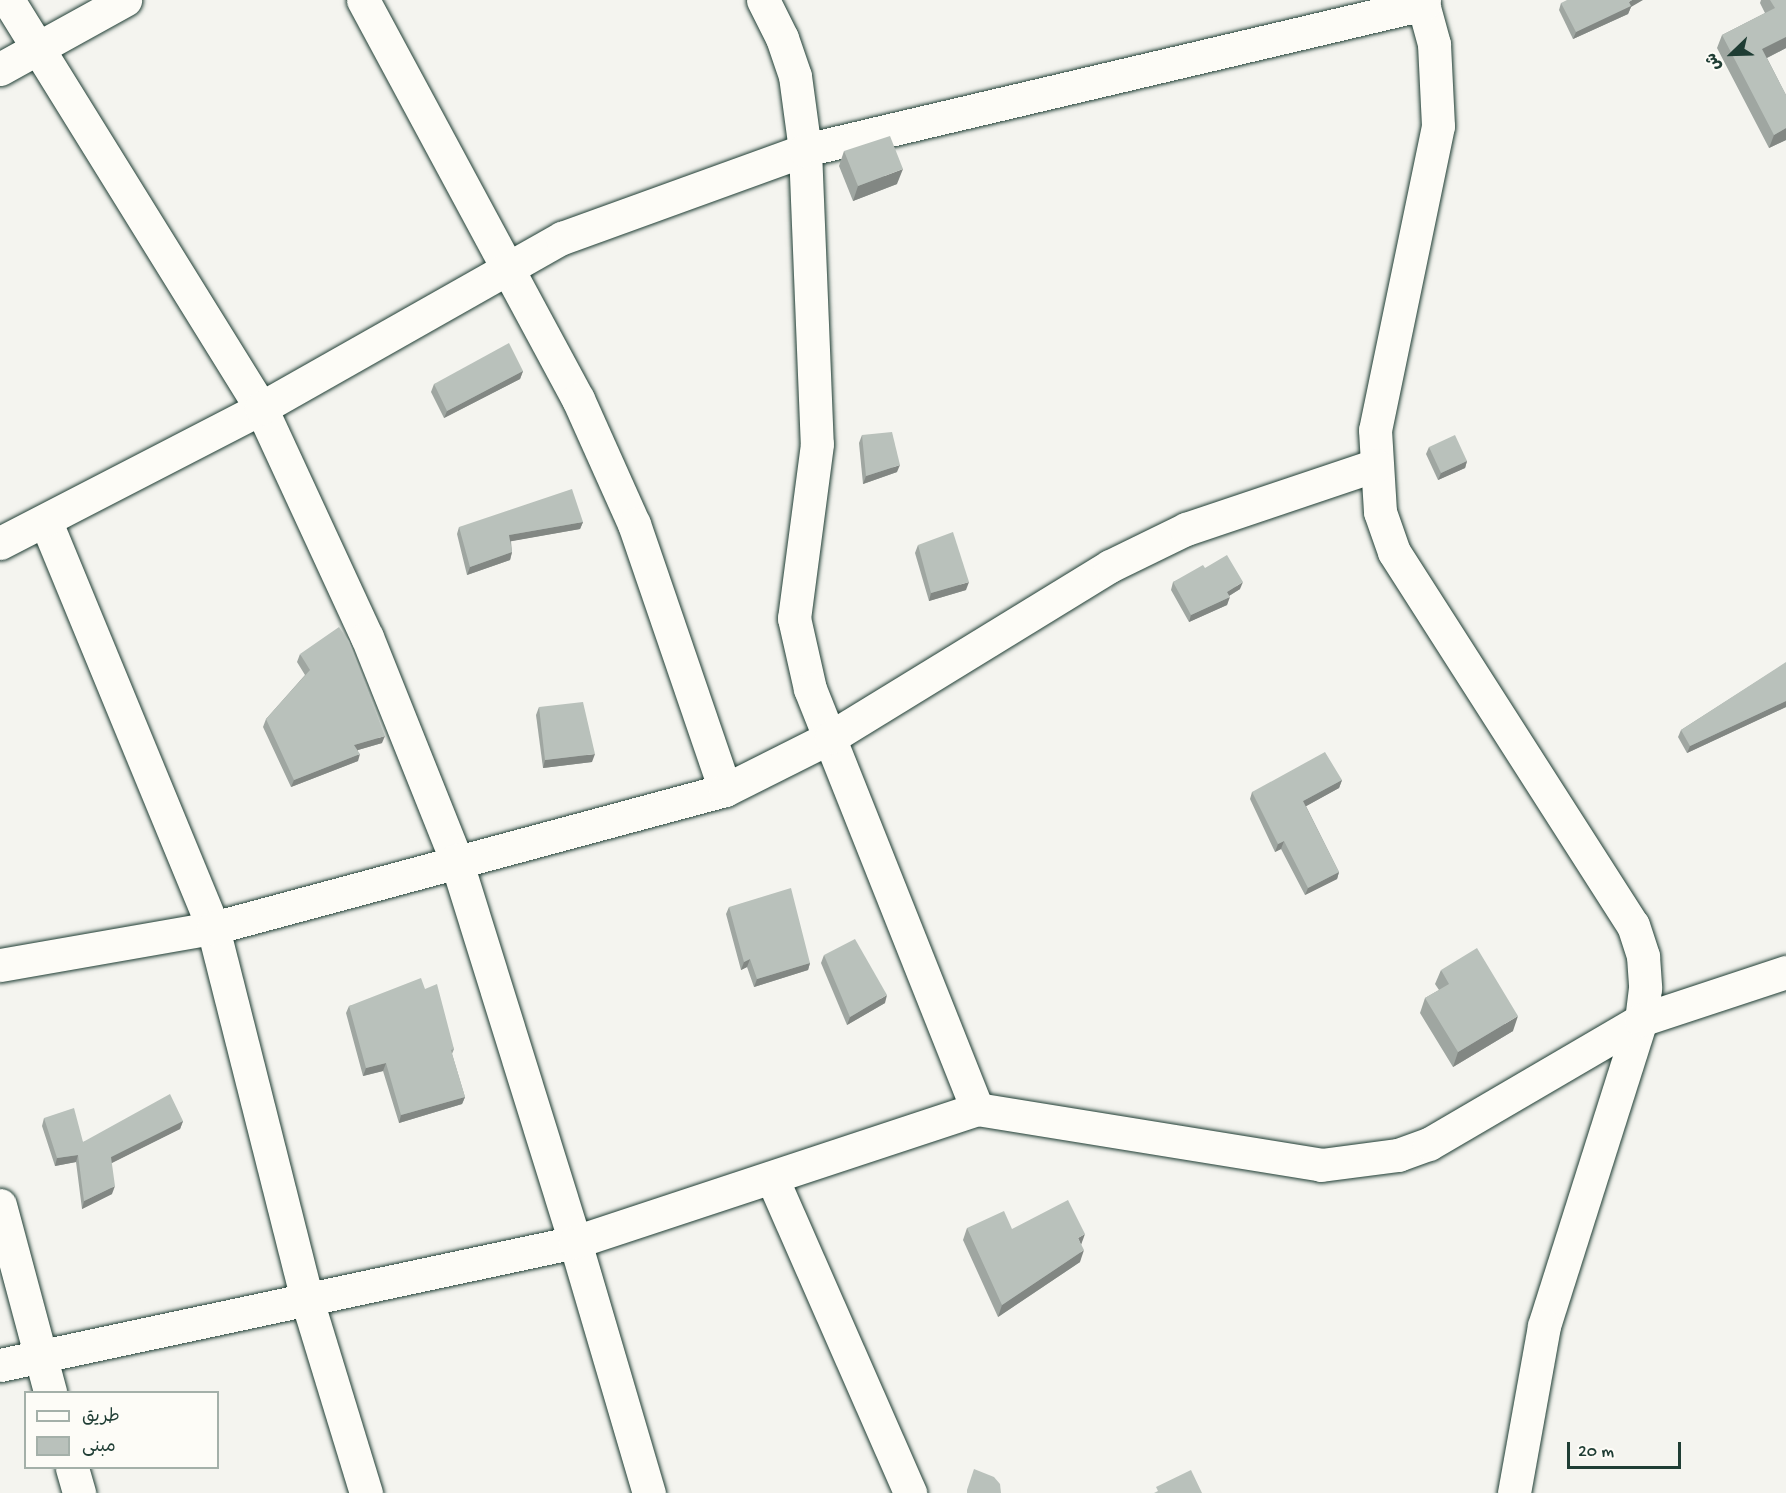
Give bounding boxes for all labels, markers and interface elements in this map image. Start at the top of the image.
north arrow [1702,24,1762,84]
text: ش [1703,49,1727,73]
legend [24,1391,219,1469]
text: طريق [82,1407,120,1428]
scale bar [1570,1430,1684,1468]
text: مبنى [82,1437,116,1458]
text: 20 m [1578,1442,1614,1463]

